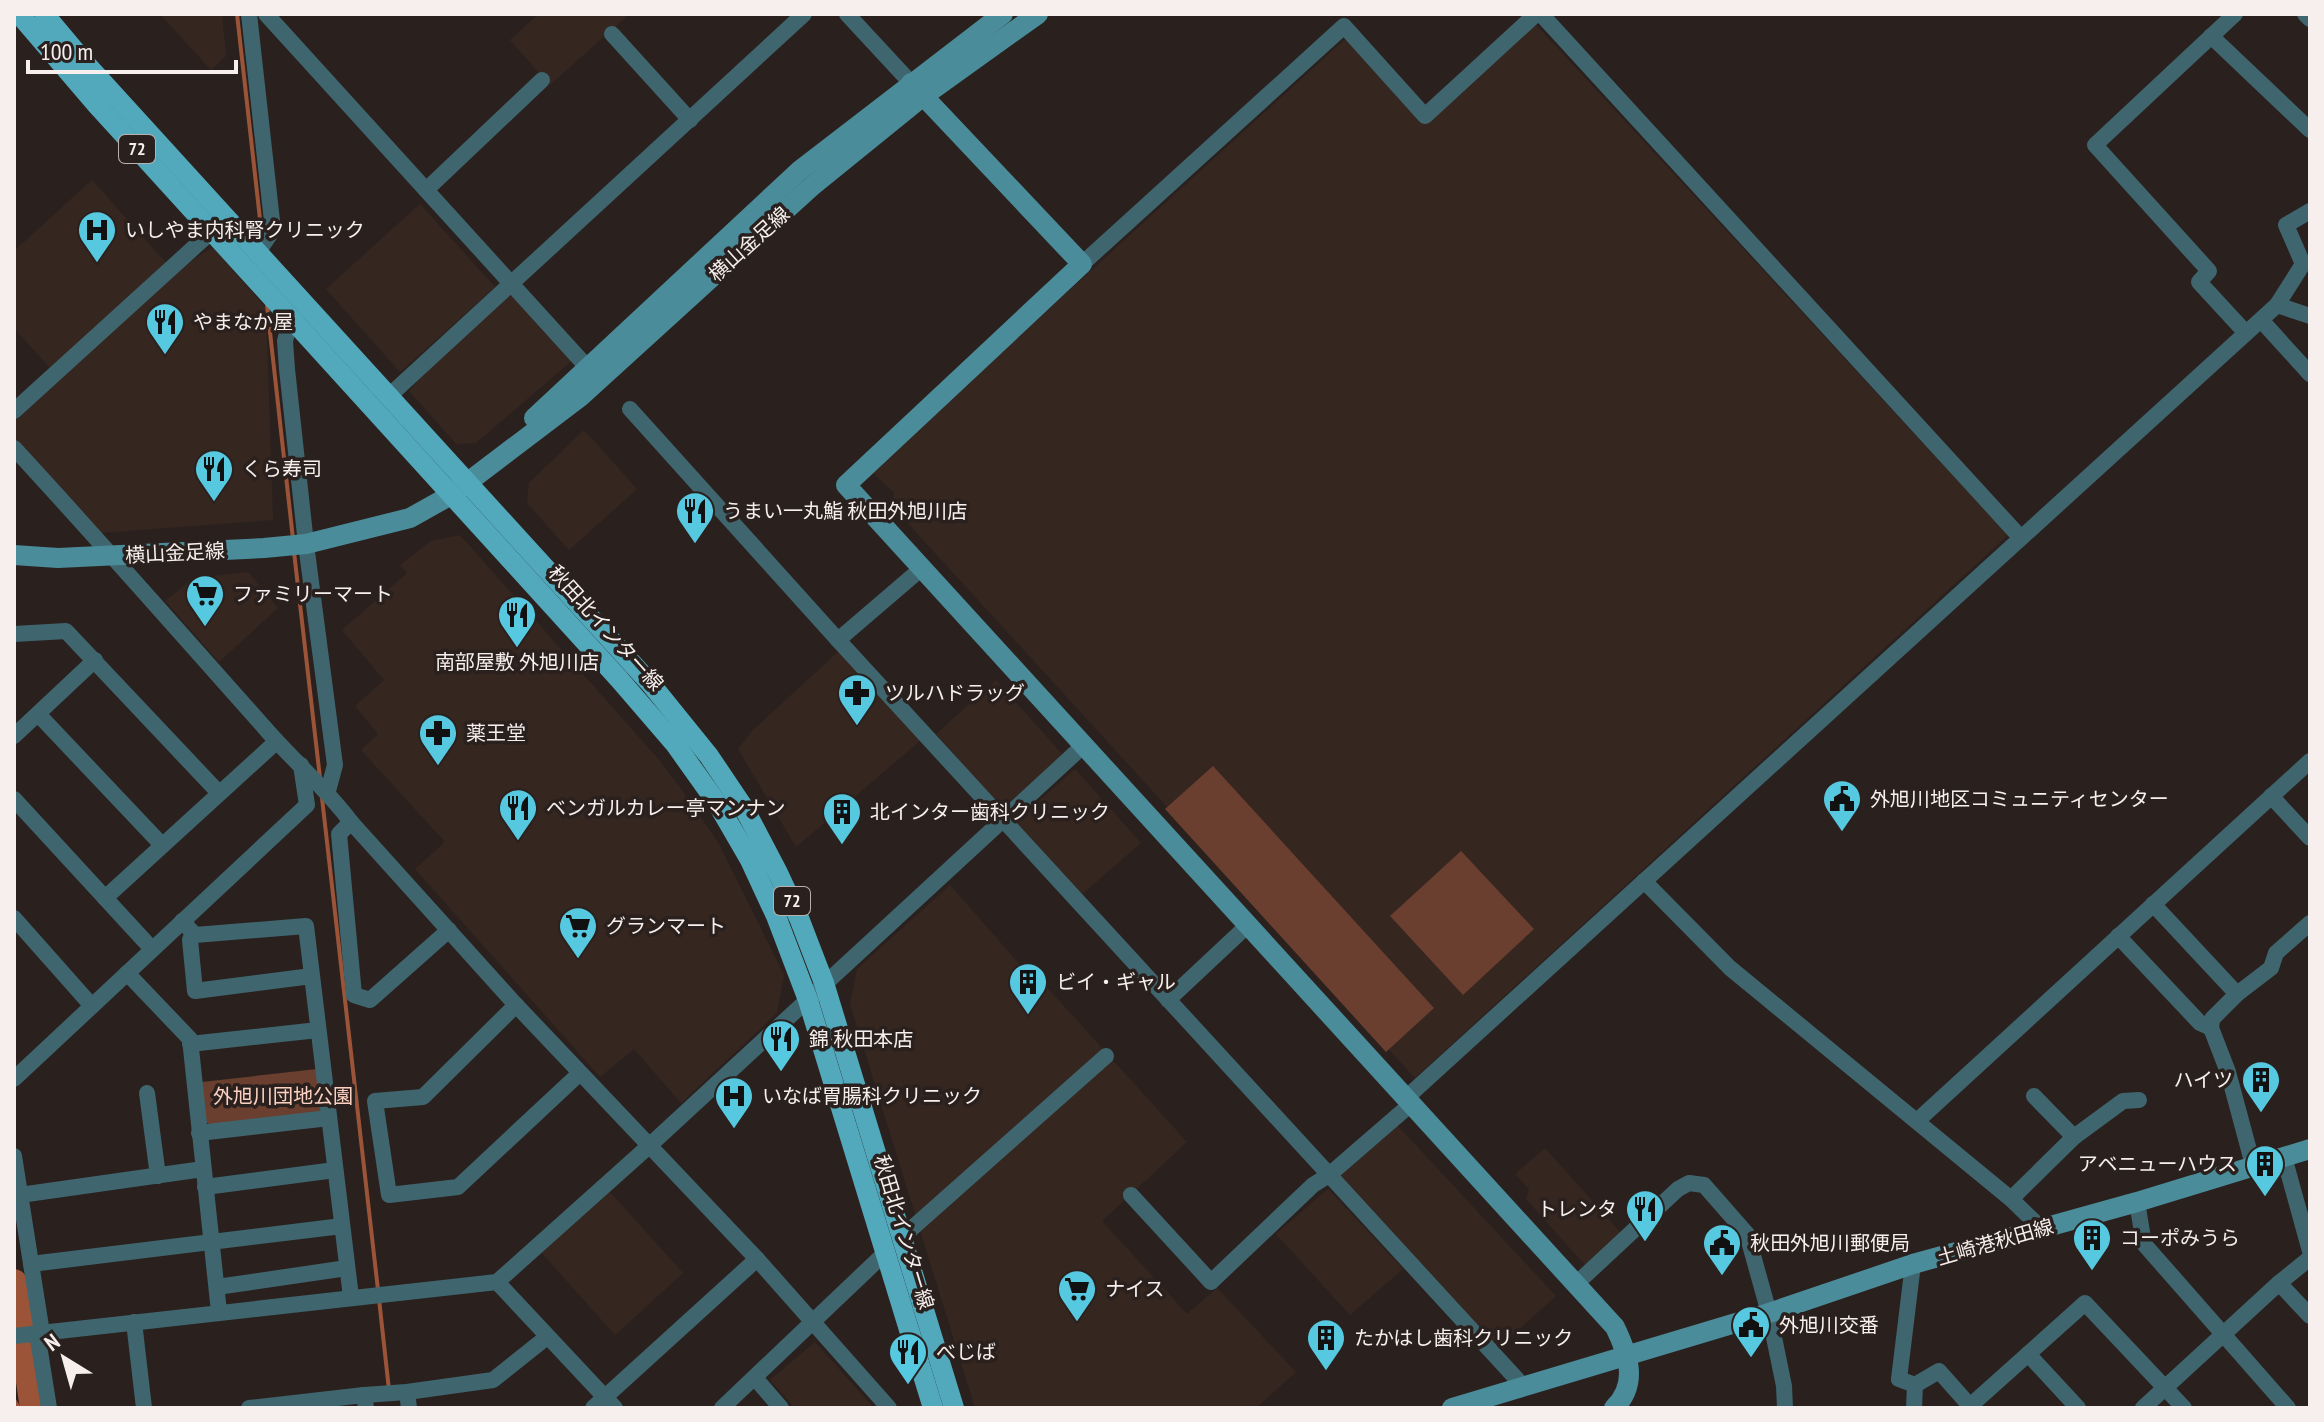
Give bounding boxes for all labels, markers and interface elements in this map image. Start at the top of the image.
scale bar [28,24,236,74]
text: 100 m [40,36,93,67]
road number: 72 [119,135,155,163]
street label: 横山金足線 [703,201,795,287]
hospital icon: いしやま内科腎クリニック [76,209,118,264]
place label: いしやま内科腎クリニック [125,217,365,243]
restaurant icon: やまなか屋 [144,301,186,356]
place label: やまなか屋 [193,309,293,335]
restaurant icon: くら寿司 [193,448,235,503]
place label: くら寿司 [242,456,322,482]
restaurant icon: うまい一丸鮨 秋田外旭川店 [674,490,716,545]
place label: うまい一丸鮨 秋田外旭川店 [723,498,967,524]
street label: 横山金足線 [124,537,226,569]
street label: 秋田北インター線 [543,560,669,696]
supermarket icon: ファミリーマート [184,573,226,628]
place label: ファミリーマート [233,581,393,607]
restaurant icon: 南部屋敷 外旭川店 [496,594,538,649]
place label: 南部屋敷 外旭川店 [435,649,599,675]
pharmacy icon: ツルハドラッグ [836,672,878,727]
place label: ツルハドラッグ [885,680,1025,706]
pharmacy icon: 薬王堂 [417,712,459,767]
place label: 薬王堂 [466,720,526,746]
public building icon: 外旭川地区コミュニティセンター [1821,778,1863,833]
place label: 外旭川地区コミュニティセンター [1870,786,2169,812]
restaurant icon: ベンガルカレー亭マンナン [497,787,539,842]
building icon: 北インター歯科クリニック [821,791,863,846]
place label: ベンガルカレー亭マンナン [546,795,785,821]
place label: 北インター歯科クリニック [870,799,1110,825]
road number: 72 [774,887,810,915]
supermarket icon: グランマート [557,905,599,960]
place label: グランマート [606,913,726,939]
building icon: ビイ・ギャル [1007,961,1049,1016]
place label: ビイ・ギャル [1056,969,1176,995]
restaurant icon: 錦 秋田本店 [760,1018,802,1073]
place label: 錦 秋田本店 [809,1026,913,1052]
building icon: ハイツ [2240,1059,2282,1114]
place label: ハイツ [2173,1067,2233,1093]
hospital icon: いなば胃腸科クリニック [713,1075,755,1130]
park label: 外旭川団地公園 [213,1083,353,1109]
place label: いなば胃腸科クリニック [762,1083,982,1109]
building icon: アベニューハウス [2244,1143,2286,1198]
place label: アベニューハウス [2078,1151,2237,1177]
street label: 秋田北インター線 [868,1152,940,1312]
restaurant icon: トレンタ [1624,1188,1666,1243]
place label: トレンタ [1537,1196,1617,1222]
street label: 土崎港秋田線 [1934,1213,2056,1271]
building icon: コーポみうら [2071,1217,2113,1272]
public building icon: 秋田外旭川郵便局 [1701,1222,1743,1277]
place label: コーポみうら [2120,1225,2240,1251]
place label: 秋田外旭川郵便局 [1750,1230,1910,1256]
supermarket icon: ナイス [1056,1268,1098,1323]
place label: ナイス [1105,1276,1164,1302]
public building icon: 外旭川交番 [1730,1304,1772,1359]
place label: 外旭川交番 [1779,1312,1879,1338]
building icon: たかはし歯科クリニック [1305,1317,1347,1372]
north arrow [24,1318,104,1398]
place label: たかはし歯科クリニック [1354,1325,1573,1351]
text: N [39,1327,65,1357]
restaurant icon: べじば [887,1331,929,1386]
place label: べじば [936,1339,996,1365]

